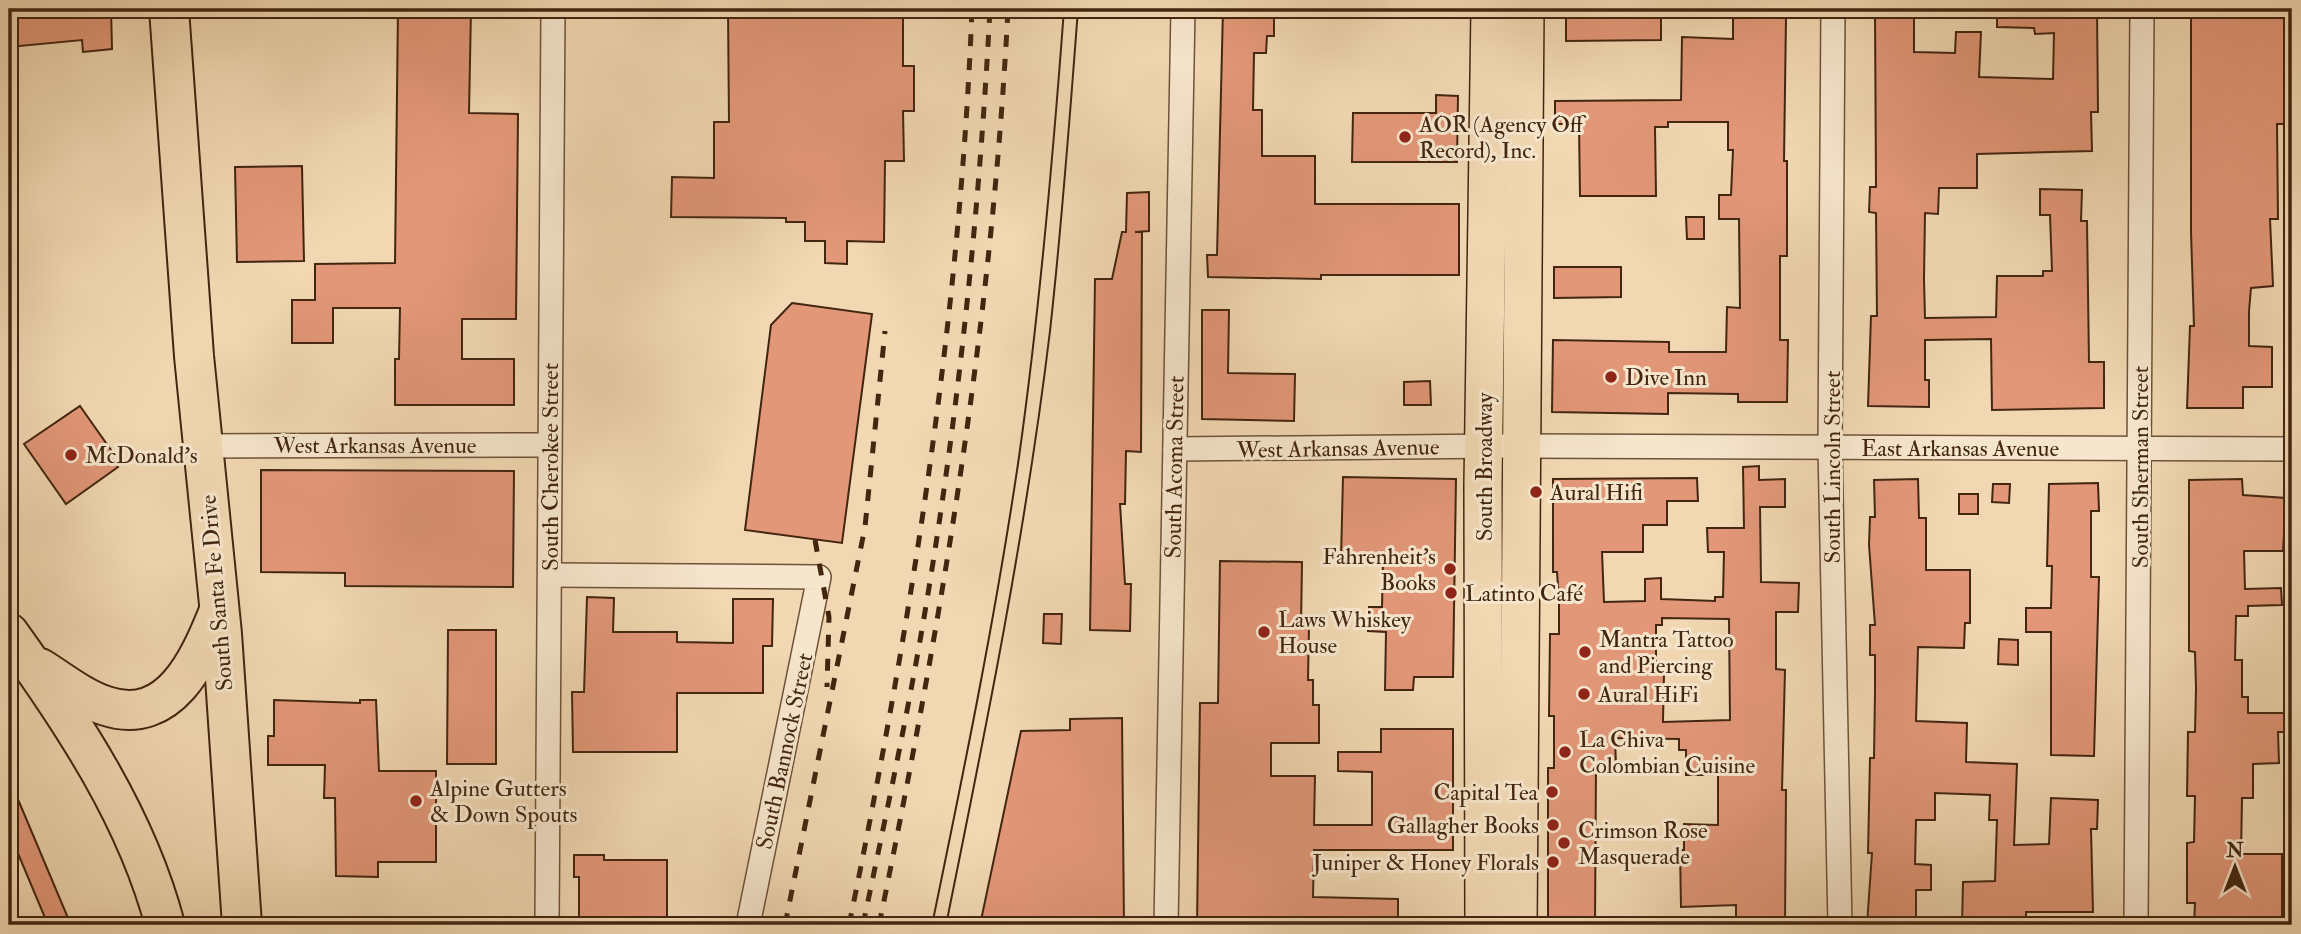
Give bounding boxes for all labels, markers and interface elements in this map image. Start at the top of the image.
place label: AOR (Agency Off Record), Inc. [1418,110,1587,165]
marker: AOR (Agency Off Record), Inc. [1397,129,1413,145]
street label: South Cherokee Street [536,363,565,571]
place label: Dive Inn [1625,363,1707,392]
street label: South Sherman Street [2126,366,2155,568]
marker: Dive Inn [1603,369,1619,385]
street label: South Lincoln Street [1818,371,1847,563]
street label: South Acoma Street [1158,376,1191,559]
street label: South Broadway [1470,392,1499,541]
street label: West Arkansas Avenue [272,431,477,460]
street label: West Arkansas Avenue [1235,432,1440,465]
street label: East Arkansas Avenue [1861,434,2059,463]
place label: McDonald's [85,441,198,470]
marker: McDonald's [63,447,79,463]
place label: Aural Hifi [1549,478,1643,507]
marker: Aural Hifi [1528,484,1544,500]
street label: South Santa Fe Drive [193,493,240,692]
place label: Fahrenheit's Books [1322,542,1436,597]
marker: Fahrenheit's Books [1442,561,1458,577]
place label: Latinto Café [1465,579,1583,608]
marker: Latinto Café [1443,585,1459,601]
place label: Laws Whiskey House [1278,605,1412,660]
marker: Laws Whiskey House [1256,624,1272,640]
place label: Mantra Tattoo and Piercing [1599,625,1734,680]
marker: Mantra Tattoo and Piercing [1577,644,1593,660]
street label: South Bannock Street [750,650,819,852]
place label: Aural HiFi [1597,680,1699,709]
marker: Aural HiFi [1576,686,1592,702]
place label: La Chiva Colombian Cuisine [1579,725,1755,780]
marker: La Chiva Colombian Cuisine [1557,744,1573,760]
place label: Alpine Gutters & Down Spouts [429,774,577,830]
place label: Capital Tea [1433,778,1539,808]
marker: Capital Tea [1544,784,1560,800]
marker: Alpine Gutters & Down Spouts [408,793,424,809]
place label: Gallagher Books [1387,811,1539,840]
place label: Crimson Rose Masquerade [1578,816,1708,871]
marker: Gallagher Books [1545,817,1561,833]
north arrow [2200,832,2270,902]
marker: Crimson Rose Masquerade [1556,835,1572,851]
text: N [2225,839,2244,863]
place label: Juniper & Honey Florals [1311,848,1539,878]
marker: Juniper & Honey Florals [1545,854,1561,870]

